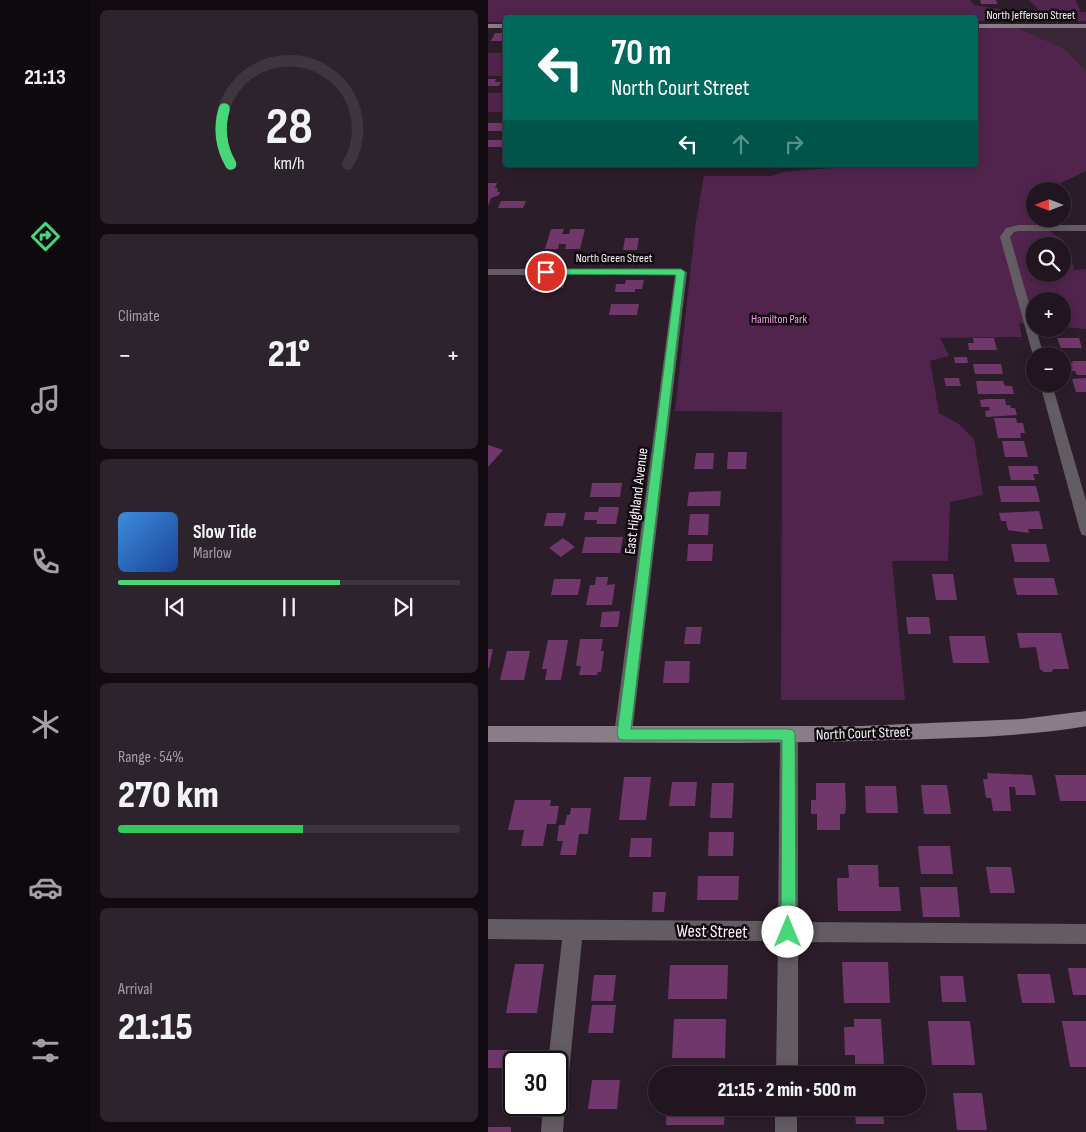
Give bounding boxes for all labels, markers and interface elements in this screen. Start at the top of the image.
street label: North Jefferson Street [986,8,1076,23]
text: 70 m [611,32,671,75]
icon: left [528,35,593,100]
text: 21:13 [24,64,66,91]
text: North Court Street [611,75,750,102]
text: 28 [265,96,313,159]
icon: left [674,130,702,158]
icon: ahead [727,130,755,158]
icon: right [780,130,808,158]
text: km/h [274,153,304,174]
north arrow [1026,182,1070,228]
map controls [1026,182,1071,392]
icon: directions [28,219,63,254]
button: search [1026,237,1071,282]
pin [525,251,567,293]
street label: North Green Street [576,251,653,266]
icon: arrive [532,258,560,286]
button: + [1026,292,1071,337]
text: Climate [118,307,160,326]
park label: Hamilton Park [751,312,807,327]
text: 21° [268,332,310,377]
text: − [118,339,132,372]
text: + [446,339,460,372]
button: − [1026,347,1071,392]
icon: music [28,382,63,417]
street label: East Highland Avenue [621,447,652,555]
text: Slow Tide [193,521,257,544]
icon: phone [28,544,63,579]
text: Marlow [193,544,232,563]
icon: previous [161,593,189,621]
icon: pause [275,593,303,621]
icon: next [389,593,417,621]
icon: climate [28,707,63,742]
street label: North Court Street [815,722,911,745]
text: Range · 54% [118,748,184,767]
text: 270 km [118,773,219,818]
icon: car [28,870,63,905]
position arrow [761,905,813,957]
street label: West Street [676,920,748,943]
text: Arrival [118,980,152,999]
text: 21:15 [118,1005,193,1050]
icon: filters [28,1033,63,1068]
speed limit sign: 30 [503,1051,568,1116]
text: 21:15 · 2 min · 500 m [718,1079,856,1102]

